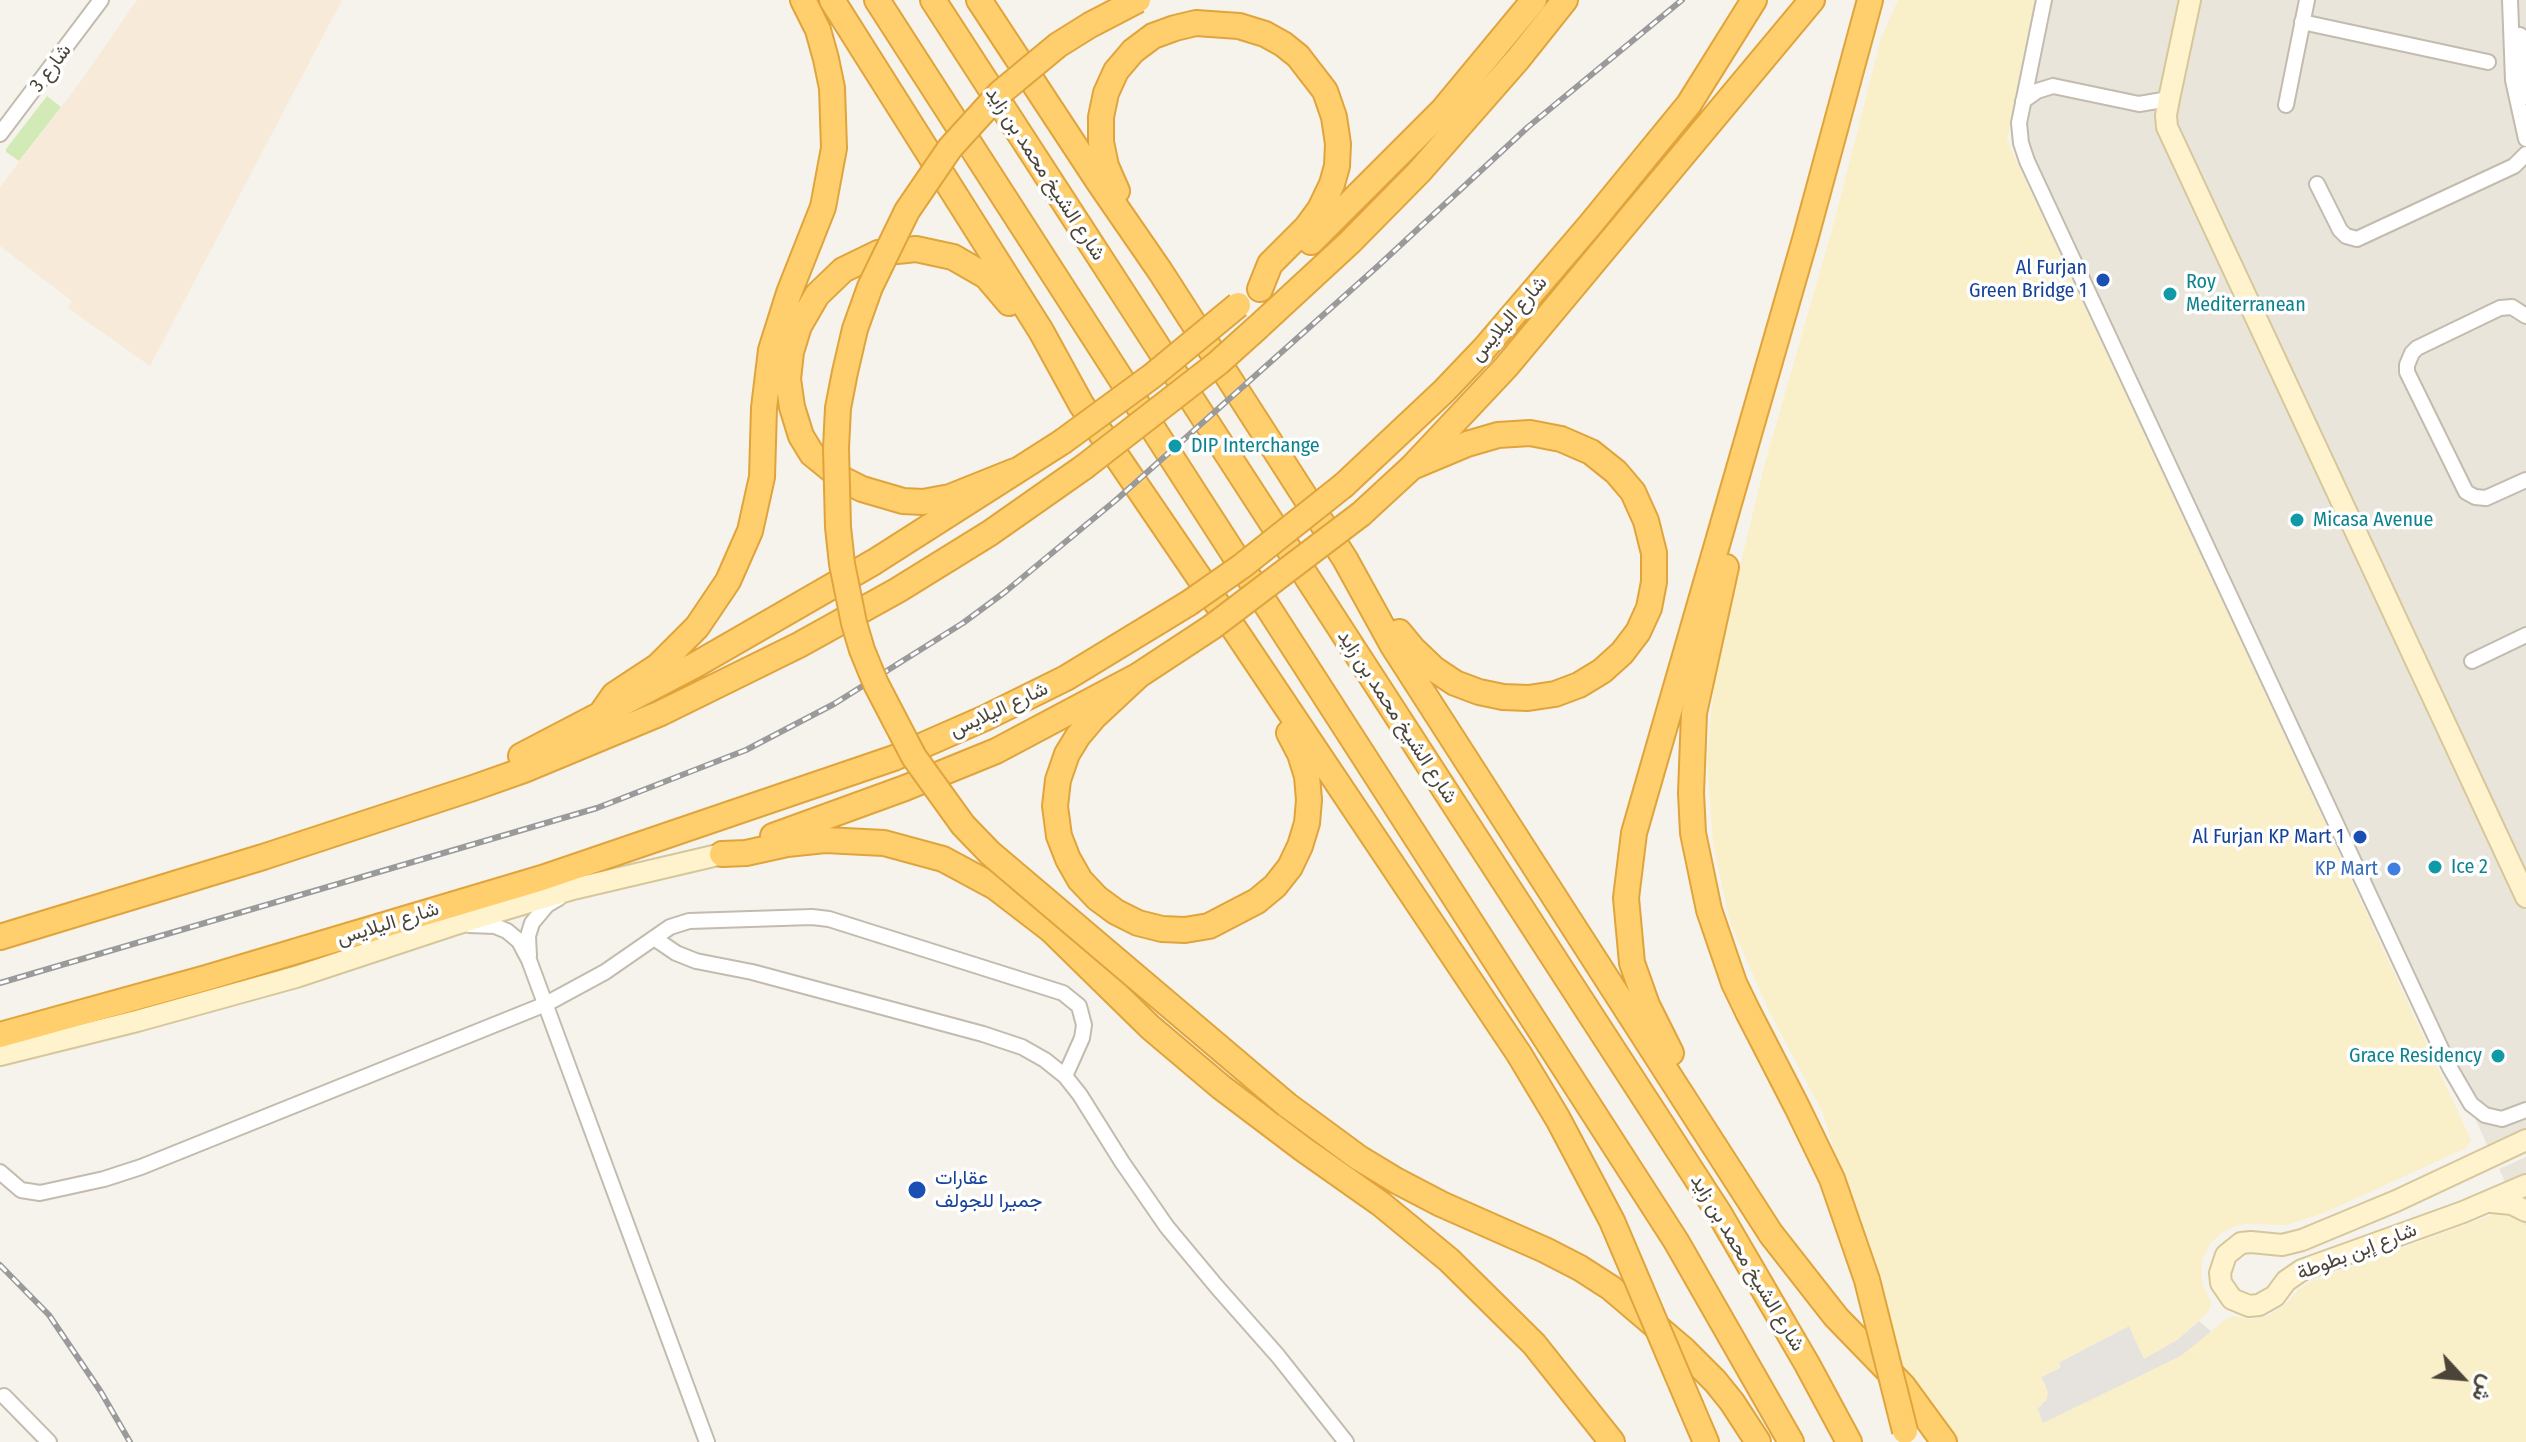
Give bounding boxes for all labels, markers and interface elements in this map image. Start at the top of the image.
street label: شارع 3 [25,39,77,97]
street label: شارع الشيخ محمد بن زايد [980,83,1110,265]
place label: Al Furjan Green Bridge 1 [1969,256,2087,303]
place label: Roy Mediterranean [2186,270,2306,317]
street label: شارع اليلايس [1465,271,1553,367]
marker: Al Furjan Green Bridge 1 [2094,271,2112,289]
marker: Roy Mediterranean [2161,285,2179,303]
place label: DIP Interchange [1191,434,1320,458]
marker: DIP Interchange [1166,437,1184,455]
place label: Micasa Avenue [2313,508,2433,532]
marker: Micasa Avenue [2288,511,2306,529]
street label: شارع الشيخ محمد بن زايد [1332,626,1462,808]
street label: شارع اليلايس [946,677,1052,743]
place label: Al Furjan KP Mart 1 [2192,825,2344,849]
marker: Al Furjan KP Mart 1 [2351,828,2369,846]
place label: Ice 2 [2451,855,2488,879]
place label: KP Mart [2315,857,2378,881]
marker: Ice 2 [2426,858,2444,876]
marker: KP Mart [2385,860,2403,878]
street label: شارع اليلايس [334,897,442,951]
place label: Grace Residency [2349,1044,2482,1068]
marker: Grace Residency [2489,1047,2507,1065]
place label: عقارات جميرا للجولف [935,1166,1042,1213]
street label: شارع الشيخ محمد بن زايد [1685,1170,1809,1356]
marker: عقارات جميرا للجولف [906,1179,928,1201]
street label: شارع إبن بطوطة [2294,1218,2420,1286]
north arrow [2422,1338,2502,1418]
text: ش [2466,1371,2502,1407]

